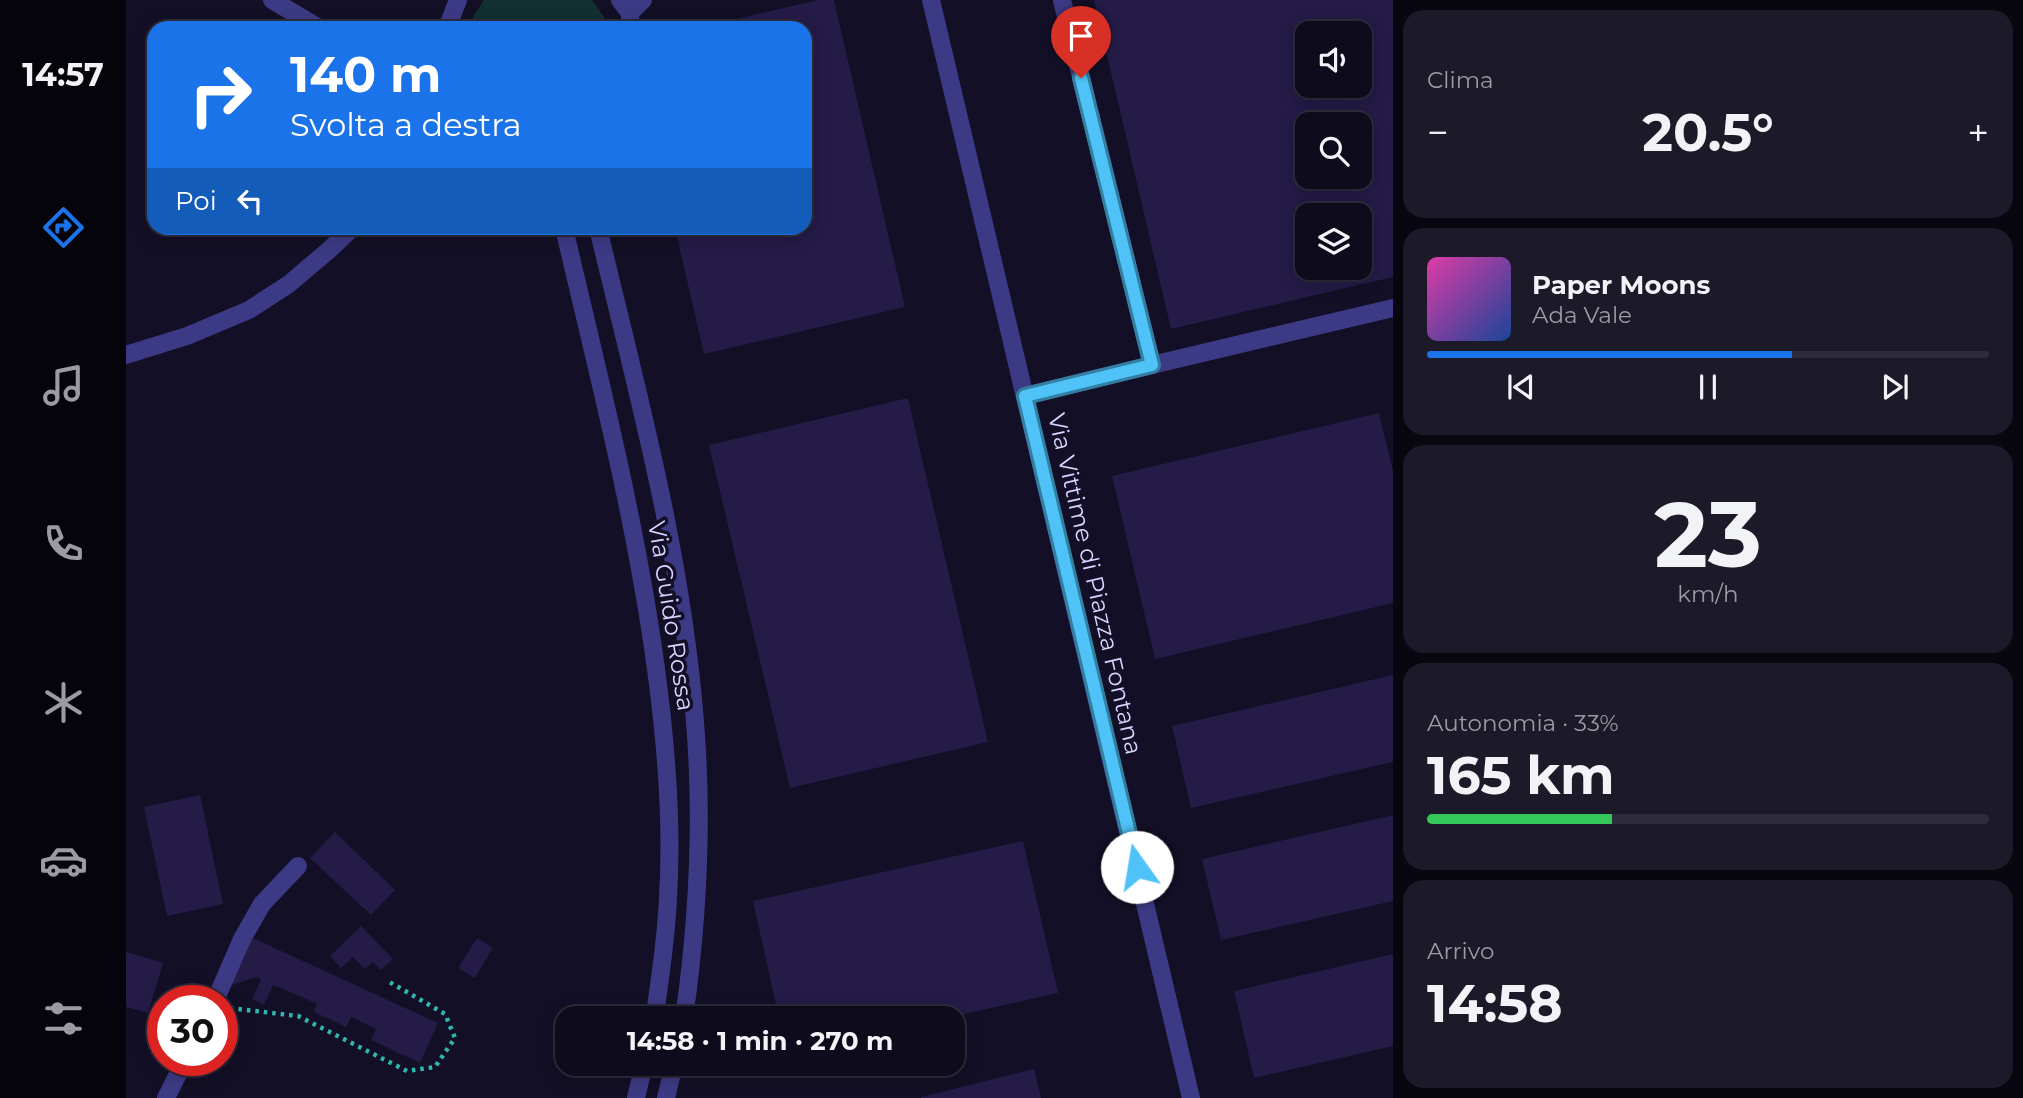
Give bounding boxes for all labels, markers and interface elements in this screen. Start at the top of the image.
pin [1051,6,1111,78]
icon: arrive [1062,17,1100,55]
map controls [1295,21,1372,280]
button: sound [1295,21,1372,98]
text: 140 m [290,45,442,104]
icon: right [175,49,266,140]
text: 14:57 [22,55,104,94]
text: Clima [1427,66,1494,94]
text: 20.5° [1642,101,1774,164]
text: Svolta a destra [290,105,522,144]
text: − [1427,109,1449,156]
text: + [1967,109,1989,156]
button: search [1295,112,1372,189]
icon: left [231,182,269,220]
text: Poi [175,185,217,217]
icon: directions [39,203,88,252]
button: layers [1295,203,1372,280]
text: Paper Moons [1532,269,1710,301]
text: Ada Vale [1532,301,1632,329]
icon: music [39,361,88,410]
icon: previous [1502,368,1540,406]
icon: pause [1689,368,1727,406]
icon: next [1876,368,1914,406]
street label: Via Vittime di Piazza Fontana [1042,410,1149,757]
text: 23 [1654,479,1762,590]
icon: phone [39,519,88,568]
street label: Via Guido Rossa [642,519,701,713]
text: km/h [1677,580,1739,608]
icon: climate [39,678,88,727]
text: Autonomia · 33% [1427,709,1619,737]
text: 165 km [1427,744,1615,807]
position arrow [1100,830,1174,904]
icon: car [39,836,88,885]
text: Arrivo [1427,937,1494,965]
text: 14:58 [1427,972,1563,1035]
speed limit sign: 30 [147,985,238,1076]
icon: filters [39,994,88,1043]
text: 14:58 · 1 min · 270 m [627,1025,893,1057]

